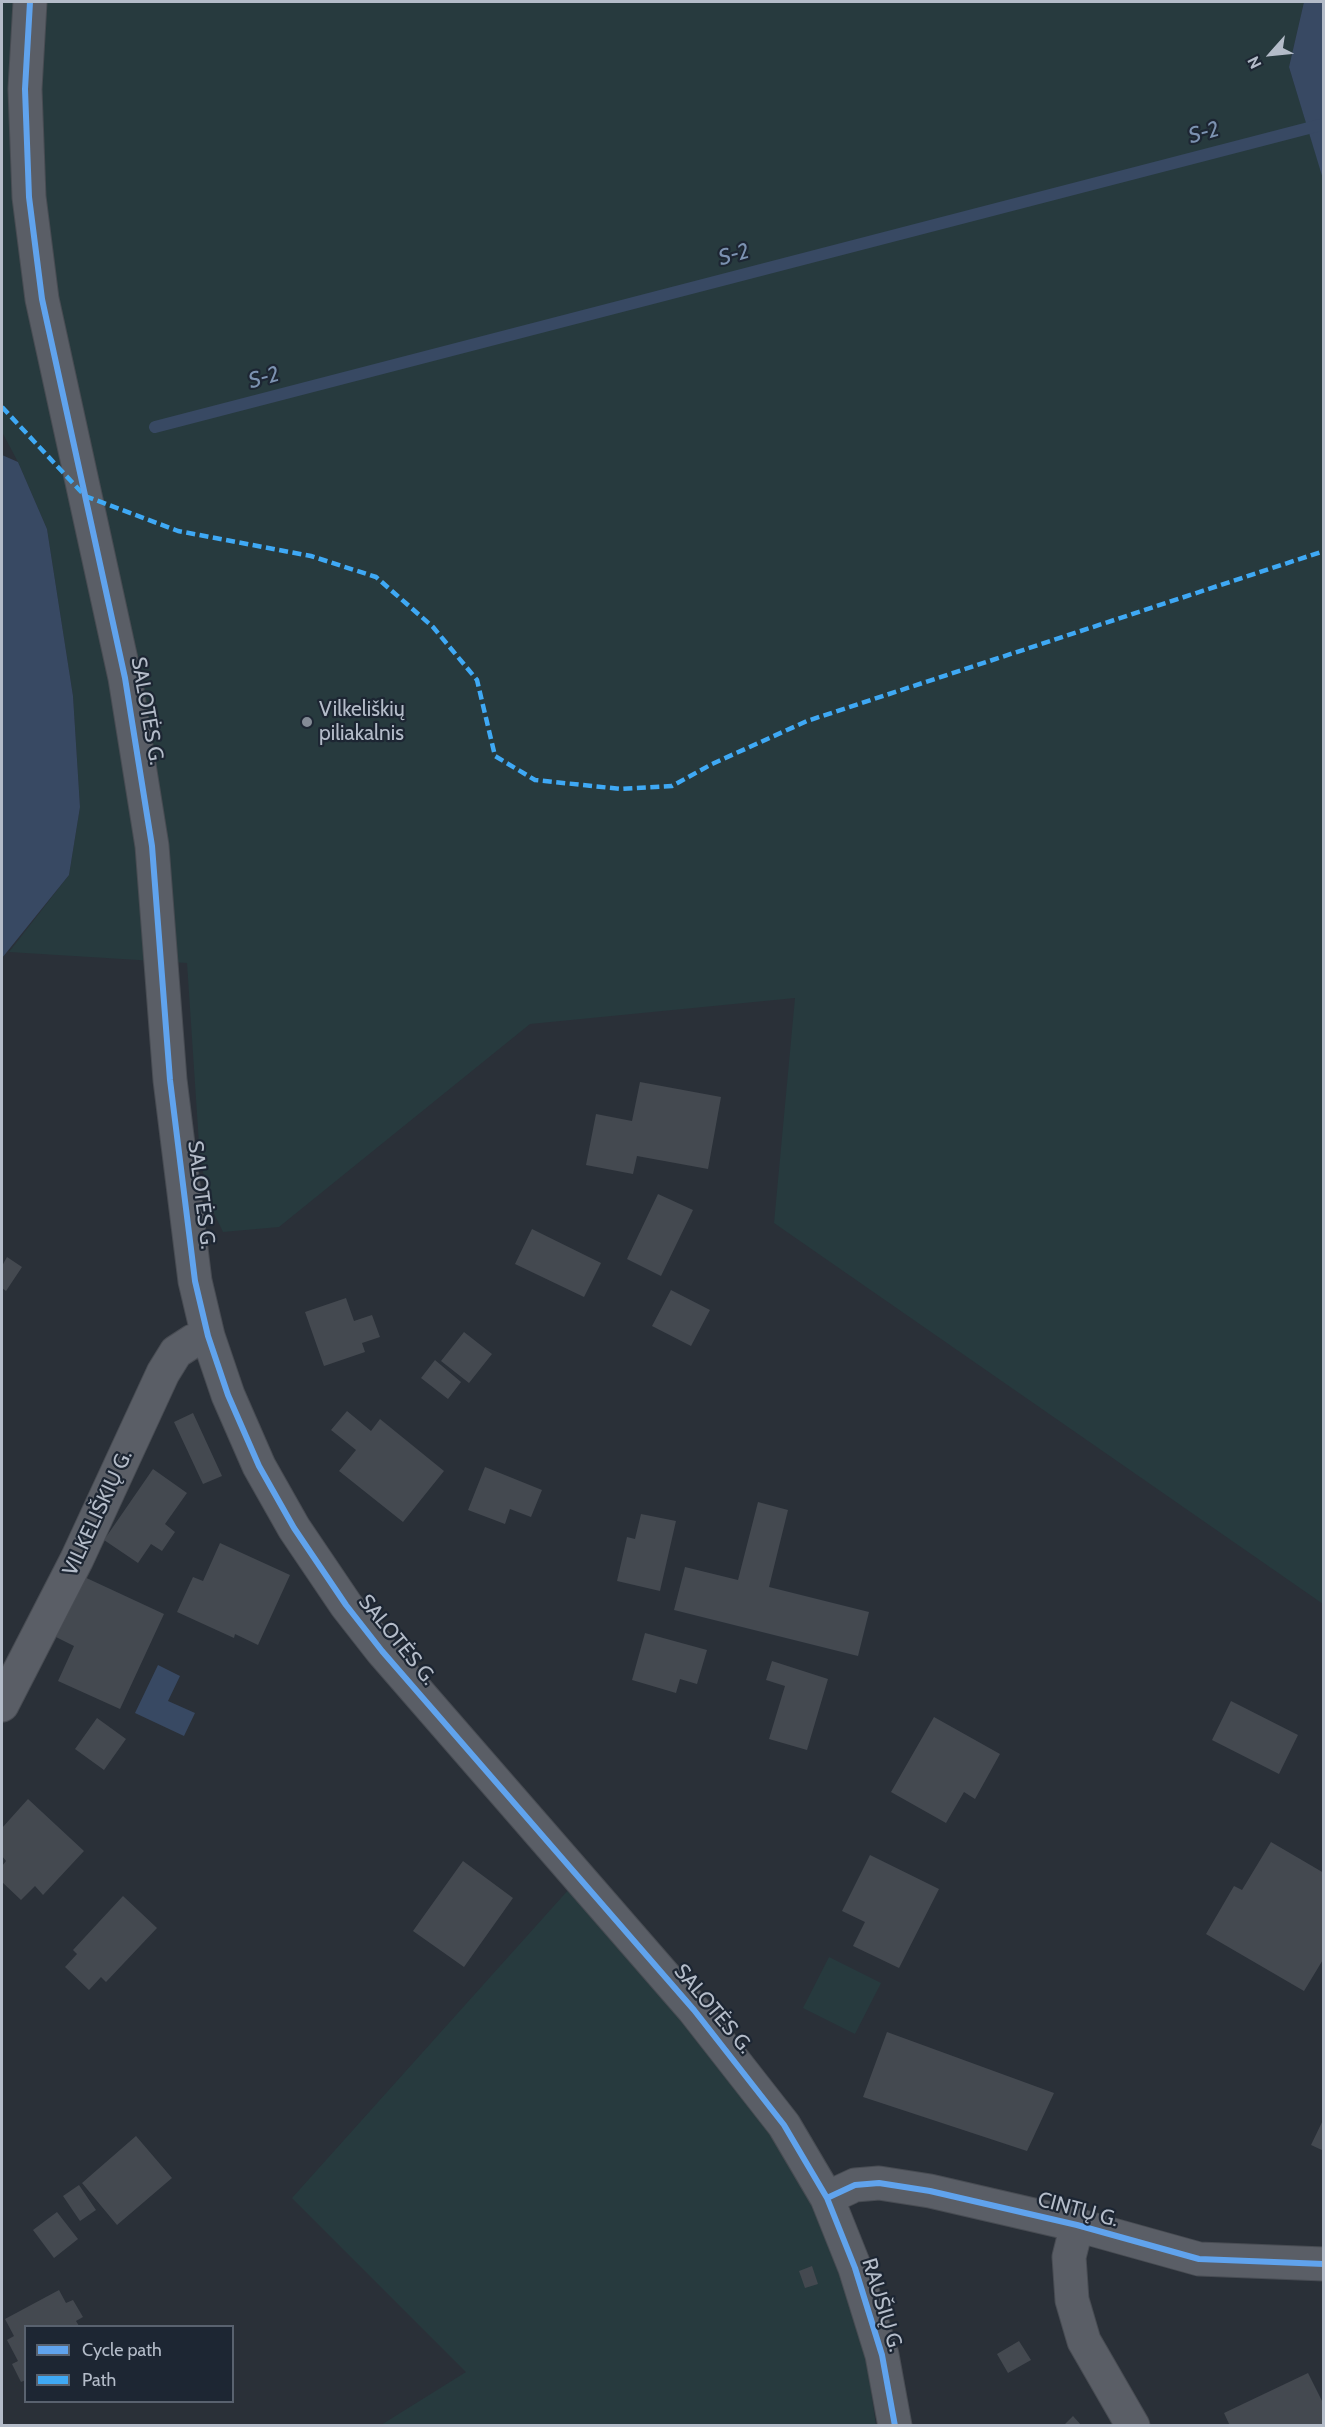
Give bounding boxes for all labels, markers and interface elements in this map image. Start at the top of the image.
north arrow [1241,24,1301,84]
text: N [1243,53,1266,72]
water label: S-2 [1186,116,1222,150]
water label: S-2 [716,238,752,272]
water label: S-2 [246,361,282,395]
street label: SALOTĖS G. [125,655,169,767]
place label: Vilkeliškių piliakalnis [319,697,405,747]
marker: Vilkeliškių piliakalnis [300,715,314,729]
street label: SALOTĖS G. [182,1139,220,1251]
street label: VILKELIŠKIŲ G. [58,1446,138,1580]
street label: SALOTĖS G. [353,1590,441,1690]
street label: SALOTĖS G. [668,1959,758,2059]
street label: CINTŲ G. [1035,2187,1121,2233]
street label: RAUŠIŲ G. [856,2255,908,2355]
legend [24,2325,234,2403]
text: Cycle path [82,2339,162,2361]
text: Path [82,2369,116,2391]

